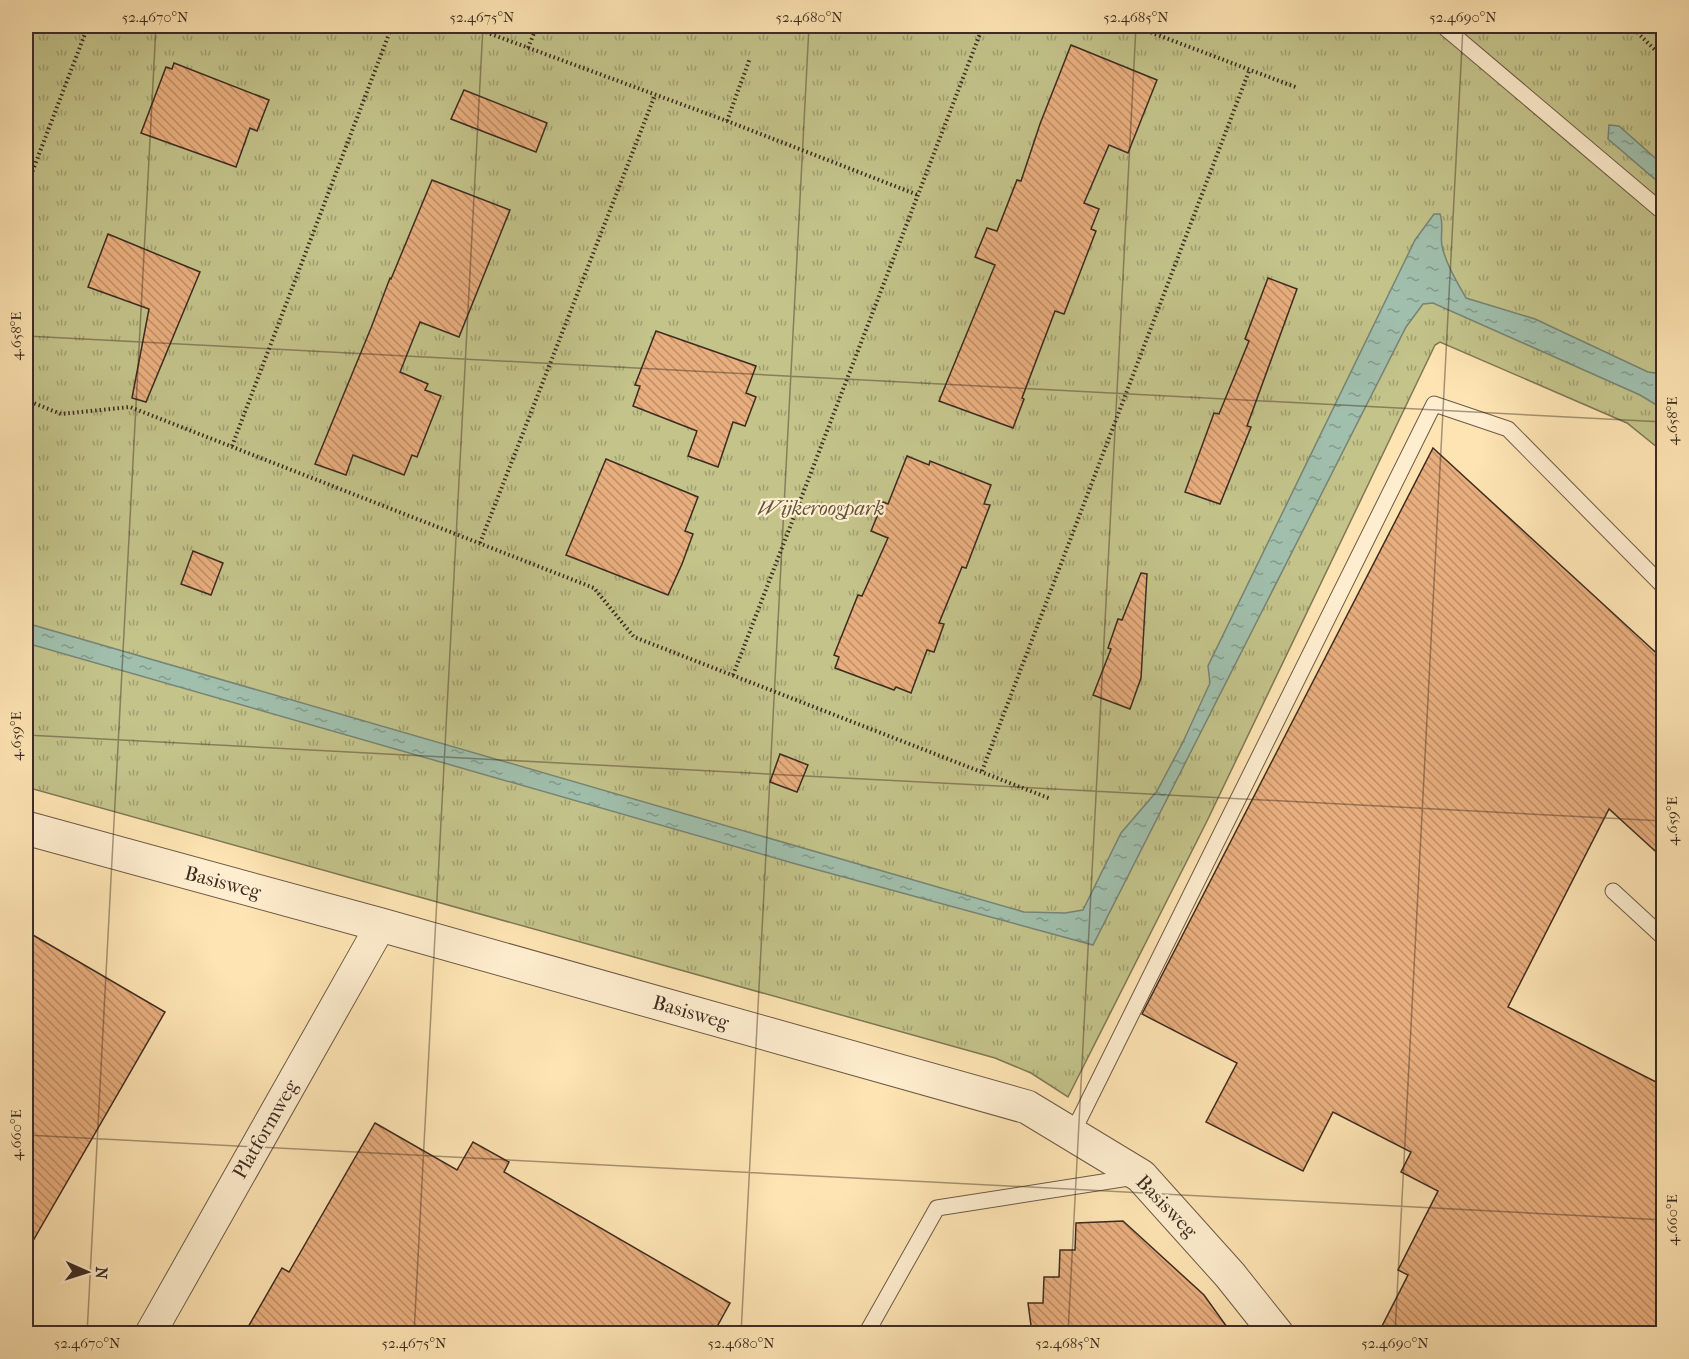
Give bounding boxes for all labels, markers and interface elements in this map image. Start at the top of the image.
text: 52.4670°N [122,8,189,26]
text: 52.4675°N [450,8,515,26]
text: 52.4680°N [775,8,843,26]
text: 52.4685°N [1103,8,1169,26]
text: 52.4690°N [1429,8,1497,26]
text: 4.658°E [7,312,25,360]
text: 4.658°E [1663,397,1681,445]
park label: Wijkeroogpark [758,497,884,520]
text: 4.659°E [7,711,25,761]
text: 4.659°E [1663,796,1681,846]
street label: Basisweg [182,861,264,904]
street label: Basisweg [650,991,732,1034]
street label: Platformweg [228,1076,303,1183]
text: 4.660°E [7,1109,25,1161]
street label: Basisweg [1131,1170,1202,1243]
text: 4.660°E [1663,1194,1681,1246]
north arrow [57,1242,117,1302]
text: N [92,1266,111,1280]
text: 52.4670°N [54,1334,121,1352]
text: 52.4675°N [382,1334,447,1352]
text: 52.4680°N [707,1334,775,1352]
text: 52.4685°N [1035,1334,1101,1352]
text: 52.4690°N [1361,1334,1429,1352]

